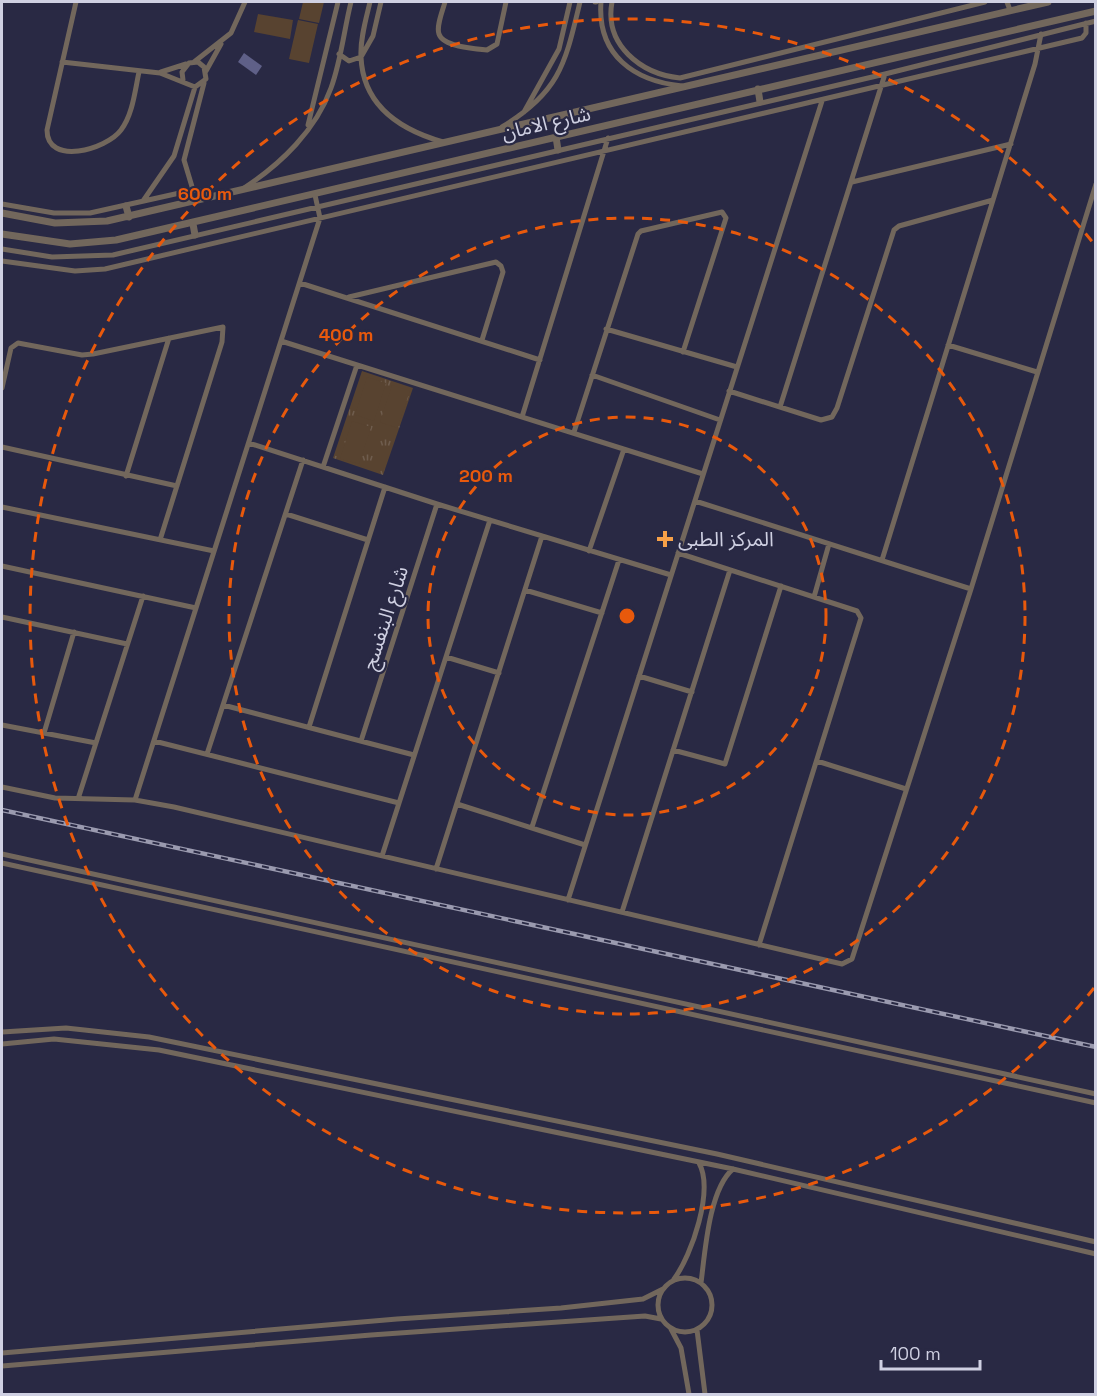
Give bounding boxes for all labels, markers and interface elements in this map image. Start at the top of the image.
street label: شارع الامان [499,100,593,148]
text: 600 m [178,182,232,205]
text: 400 m [319,323,373,346]
text: 200 m [459,464,513,487]
place label: المركز الطبى [678,526,774,552]
marker: المركز الطبى [656,530,674,548]
street label: شارع البنفسج [356,563,416,674]
centre of rings [617,606,637,626]
scale bar [881,1333,980,1371]
text: 100 m [890,1342,941,1365]

